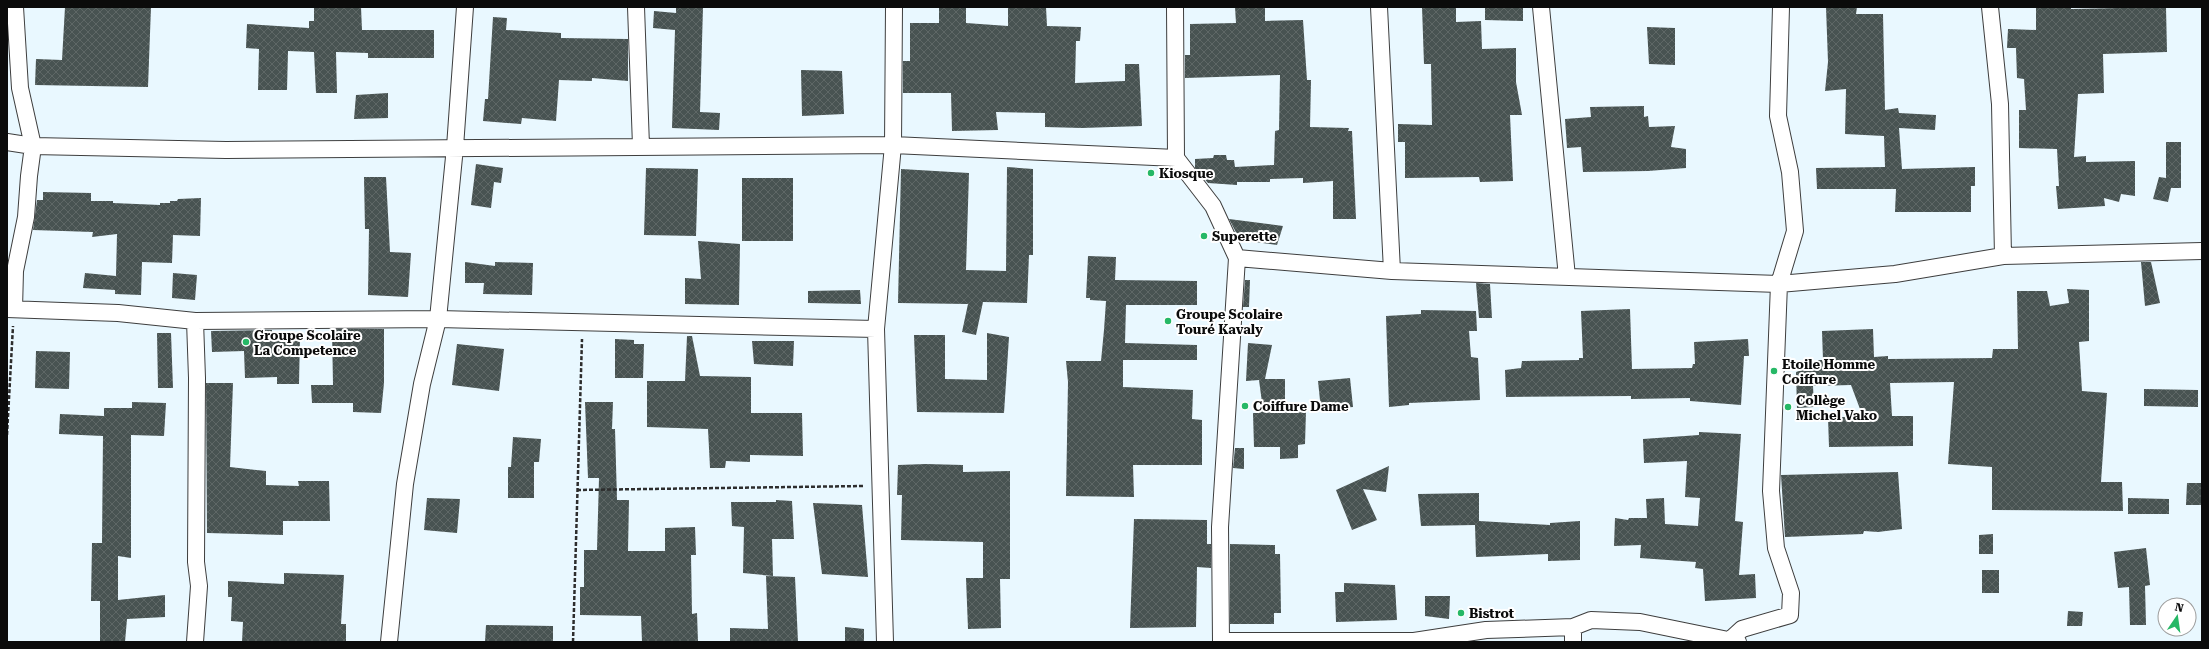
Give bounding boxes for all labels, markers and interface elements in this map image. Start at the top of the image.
place label: Kiosque [1159,166,1214,181]
marker: Kiosque [1146,168,1156,178]
place label: Superette [1212,229,1277,244]
marker: Superette [1199,231,1209,241]
place label: Groupe Scolaire Touré Kavaly [1176,307,1283,337]
marker: Groupe Scolaire Touré Kavaly [1163,316,1173,326]
place label: Groupe Scolaire La Competence [254,328,361,358]
marker: Groupe Scolaire La Competence [241,337,251,347]
place label: Etoile Homme Coiffure [1782,357,1876,387]
marker: Etoile Homme Coiffure [1769,366,1779,376]
place label: Collège Michel Vako [1796,393,1877,423]
place label: Coiffure Dame [1253,399,1349,414]
marker: Coiffure Dame [1240,401,1250,411]
marker: Collège Michel Vako [1783,402,1793,412]
north arrow [2157,597,2197,637]
text: N [2174,600,2185,615]
place label: Bistrot [1469,606,1515,621]
marker: Bistrot [1456,608,1466,618]

